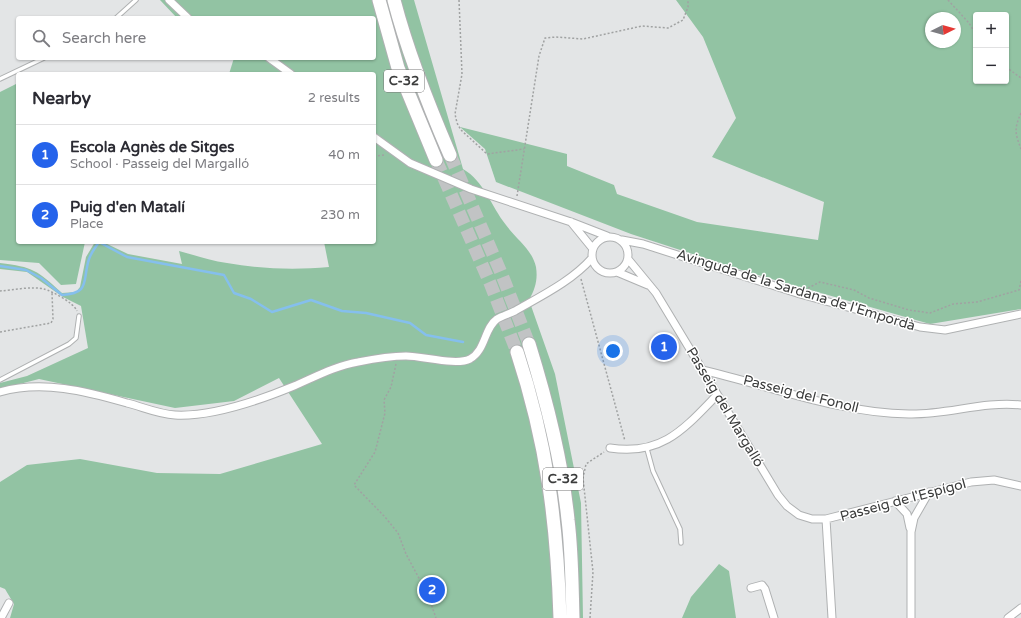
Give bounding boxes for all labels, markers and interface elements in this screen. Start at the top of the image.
north arrow [925,12,961,48]
map controls [973,12,1009,84]
button: + [973,12,1009,48]
search box [16,16,376,60]
icon: search [30,27,52,49]
text: Search here [62,29,146,47]
button: − [973,48,1009,84]
road number: C-32 [384,70,424,92]
text: Nearby [32,88,91,109]
text: 2 results [308,90,360,106]
text: Escola Agnès de Sitges [70,138,234,156]
text: 1 [41,147,49,163]
text: 40 m [328,147,360,163]
text: School · Passeig del Margalló [70,156,249,172]
text: Puig d'en Matalí [70,198,185,216]
text: 2 [41,207,49,223]
text: 230 m [320,207,360,223]
text: Place [70,216,103,232]
street label: Avinguda de la Sardana de l'Empordà [675,246,917,334]
pin: 1 [651,332,677,362]
your location [603,341,623,361]
street label: Passeig del Margalló [682,344,768,470]
street label: Passeig del Fonoll [741,371,861,417]
road number: C-32 [543,468,583,490]
street label: Passeig de l'Espígol [838,475,968,525]
pin: 2 [419,575,445,605]

